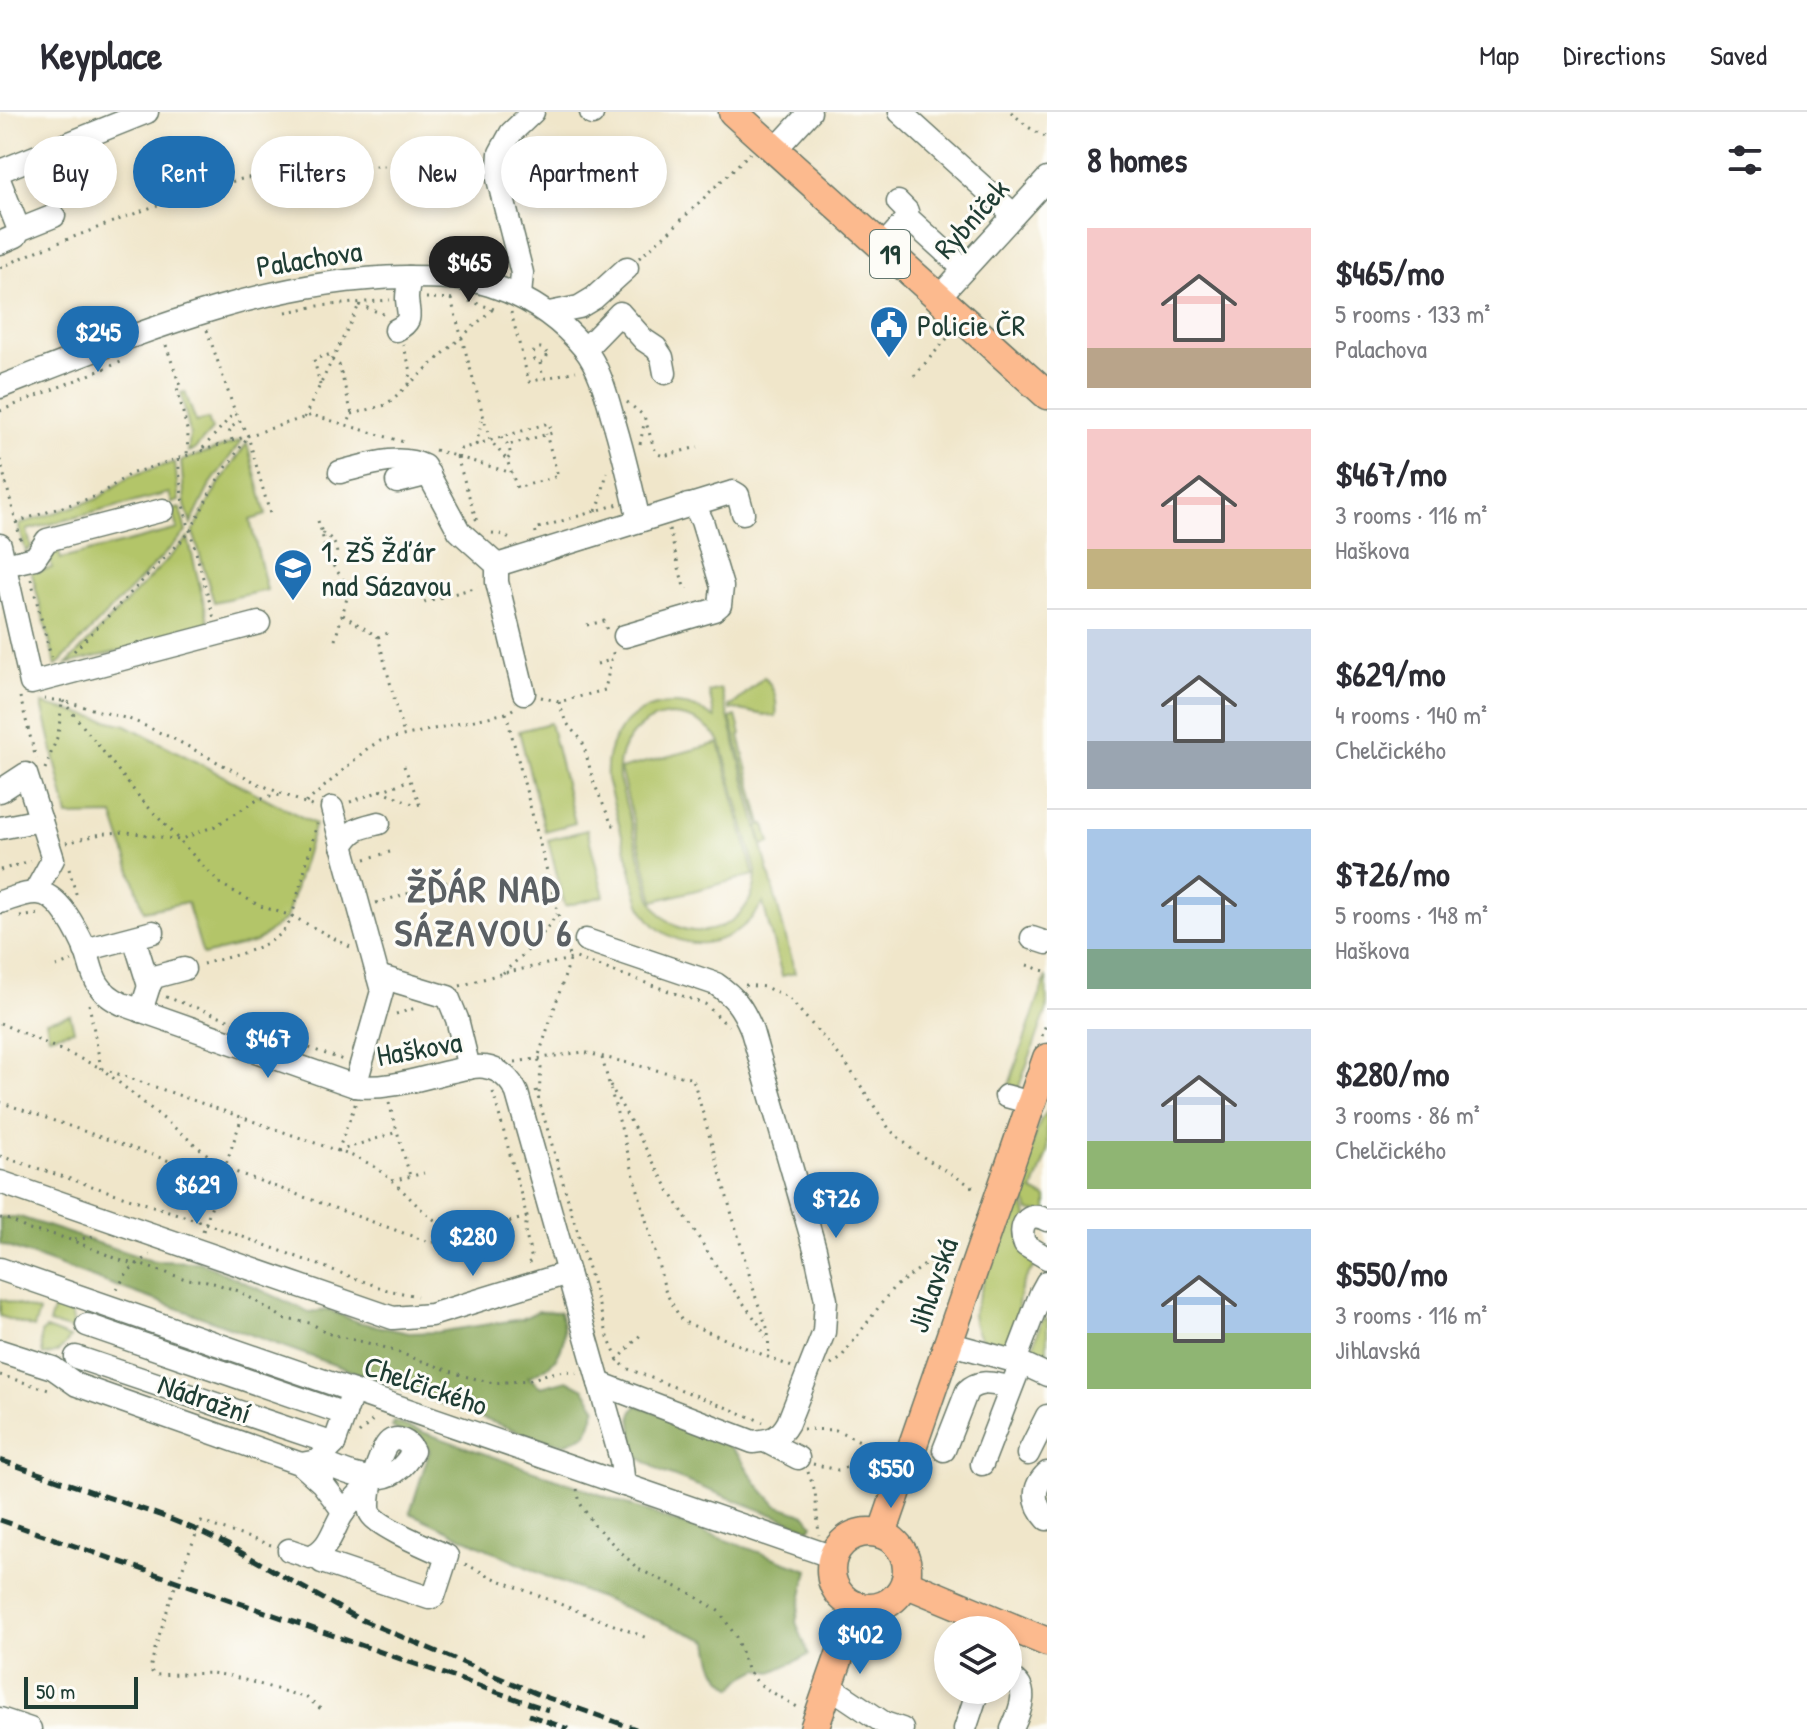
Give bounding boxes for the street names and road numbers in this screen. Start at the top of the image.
street label: Rybníček [924,169,1018,267]
street label: Palachova [254,230,365,286]
road number: 19 [870,230,910,278]
street label: Haškova [373,1021,465,1075]
street label: Jihlavská [897,1232,967,1338]
street label: Chelčického [359,1345,493,1425]
street label: Nádražní [153,1363,257,1433]

